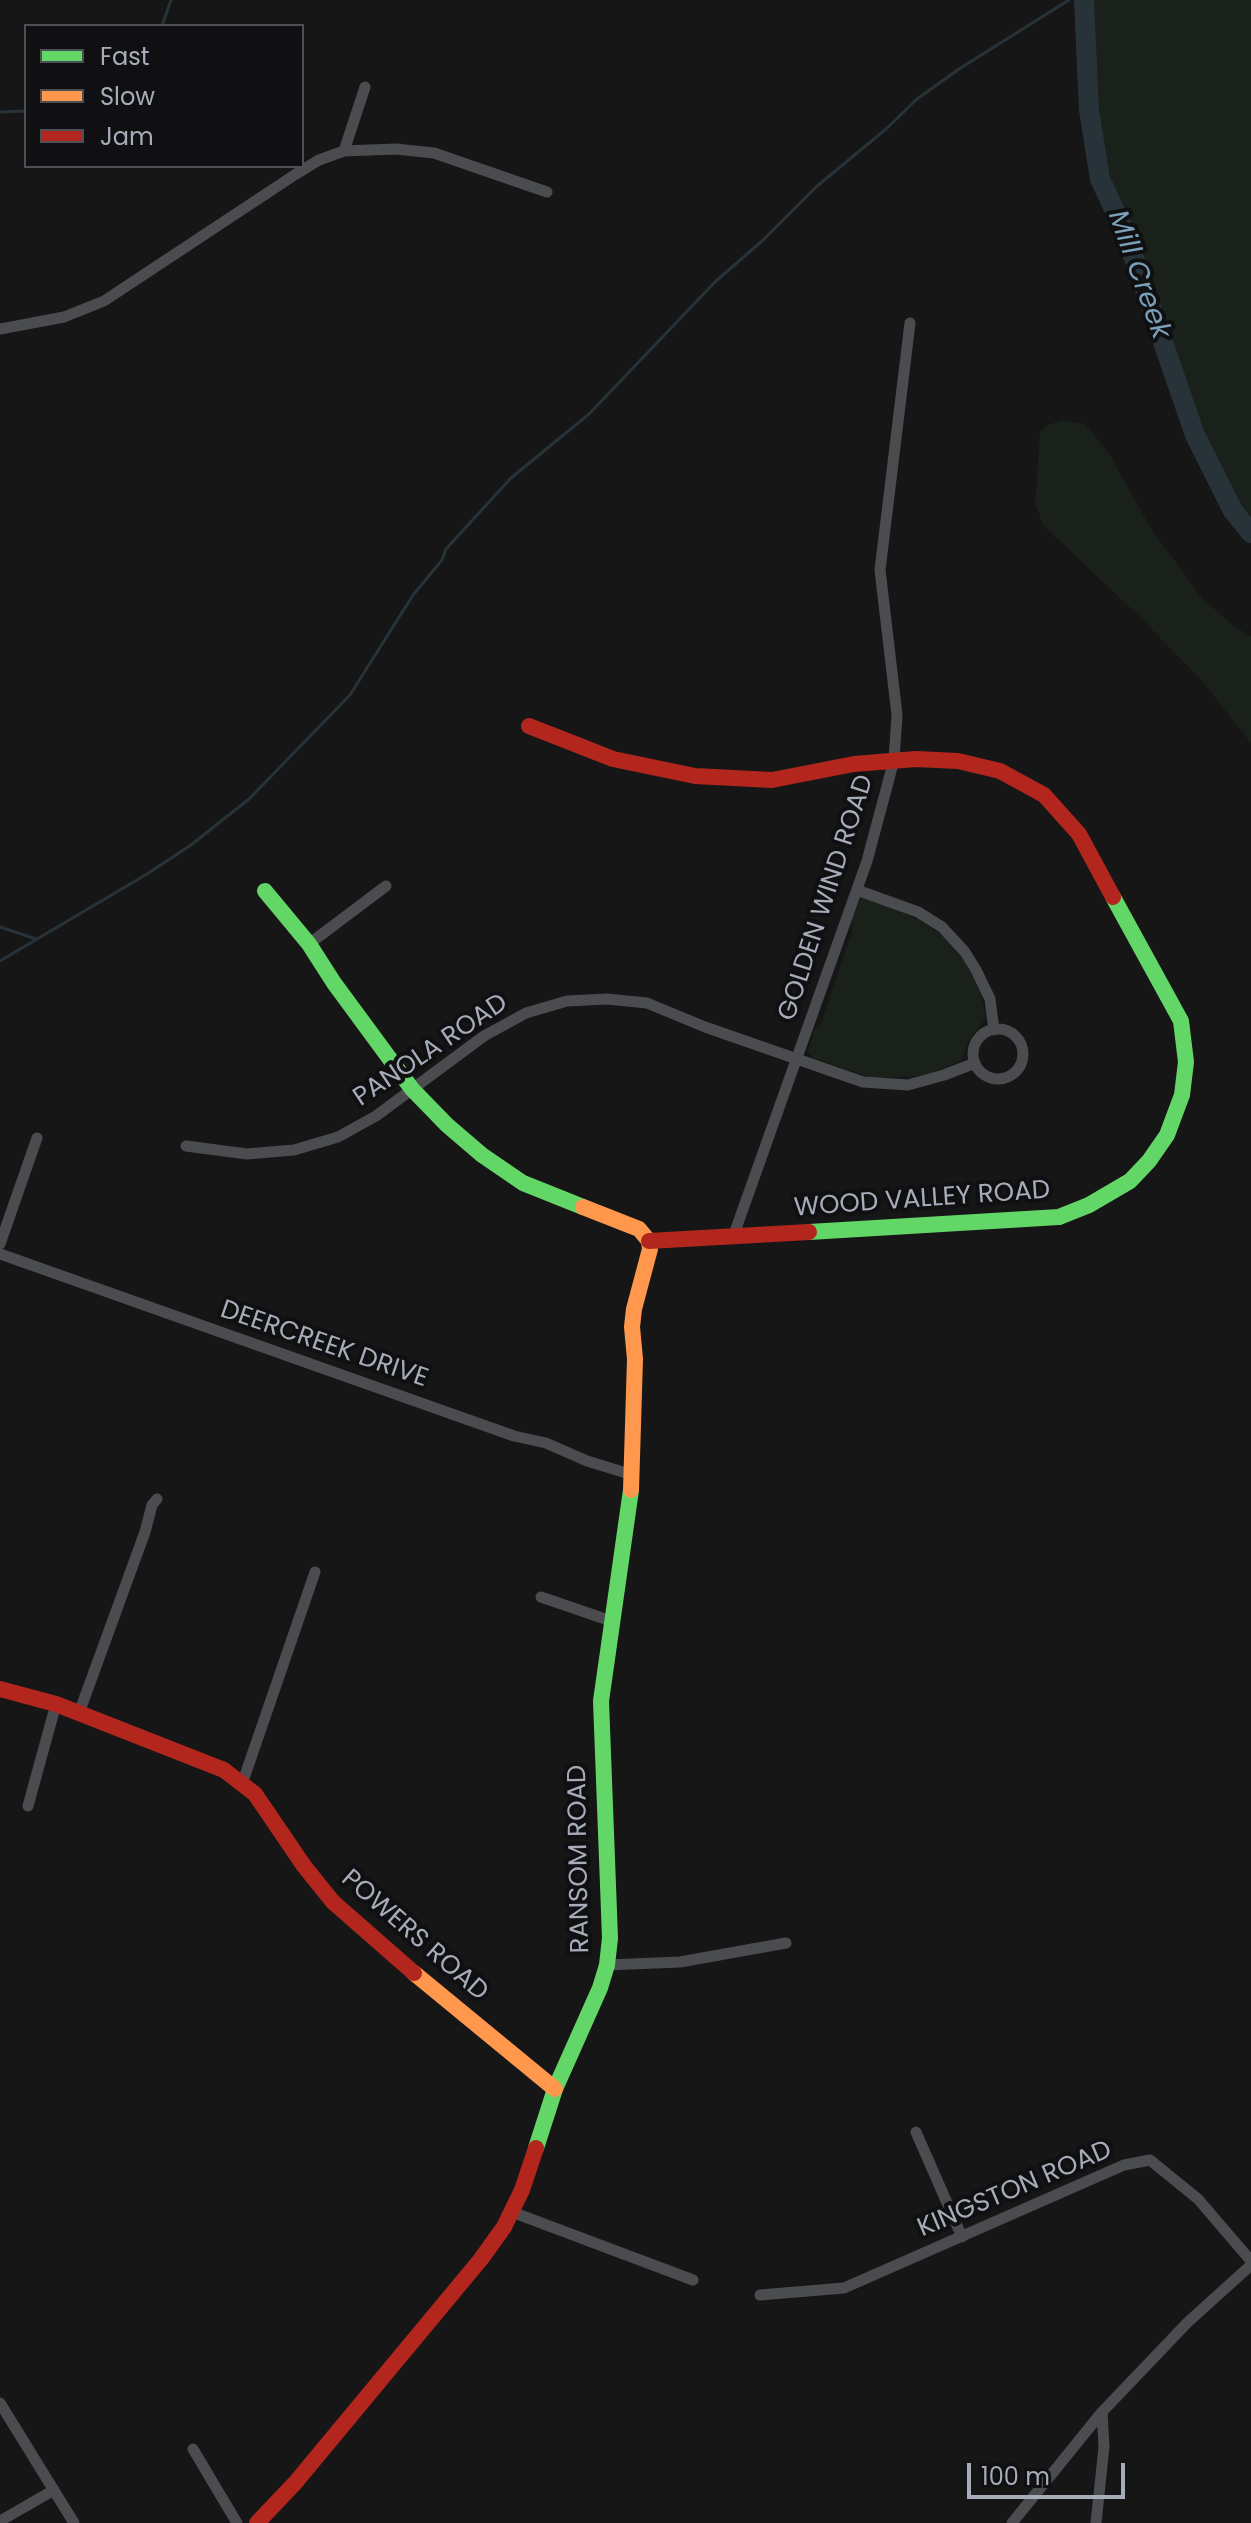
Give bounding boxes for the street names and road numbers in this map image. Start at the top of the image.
street label: GOLDEN WIND ROAD [773,771,881,1025]
street label: PANOLA ROAD [348,988,514,1114]
street label: WOOD VALLEY ROAD [793,1175,1051,1225]
street label: DEERCREEK DRIVE [216,1295,432,1395]
street label: RANSOM ROAD [563,1764,597,1954]
street label: POWERS ROAD [334,1864,494,2008]
street label: KINGSTON ROAD [913,2135,1117,2245]

